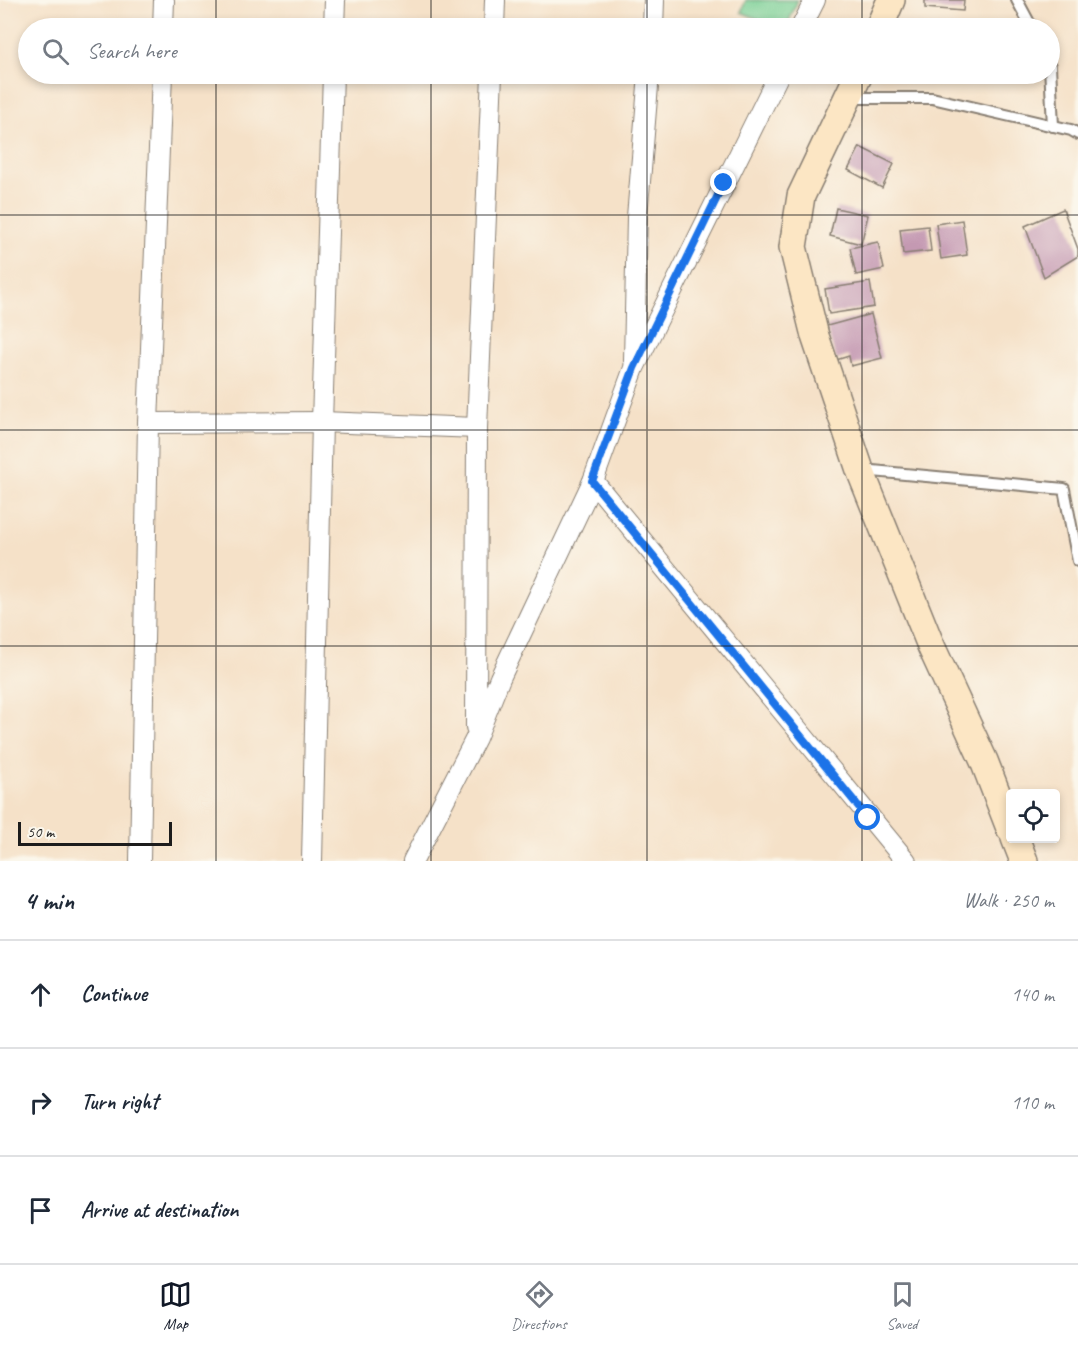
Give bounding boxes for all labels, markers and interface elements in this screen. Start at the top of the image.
search box [18,18,1060,84]
icon: search [39,35,72,68]
text: Search here [87,37,177,65]
route end [710,169,736,195]
map controls [1006,789,1060,843]
button: locate [1006,789,1060,843]
route start [854,804,880,830]
scale bar [18,819,172,846]
text: 50 m [27,822,54,842]
text: 4 min [24,884,74,917]
text: Walk · 250 m [964,888,1054,913]
icon: ahead [24,978,57,1011]
text: Continue [81,980,147,1008]
text: 140 m [1011,982,1054,1007]
icon: right [24,1086,57,1119]
text: Turn right [81,1088,158,1116]
text: 110 m [1011,1090,1054,1115]
icon: arrive [24,1194,57,1227]
text: Arrive at destination [81,1196,238,1224]
tab: Map [159,1278,192,1334]
tab: Directions [511,1278,567,1334]
tab: Saved [886,1278,919,1334]

